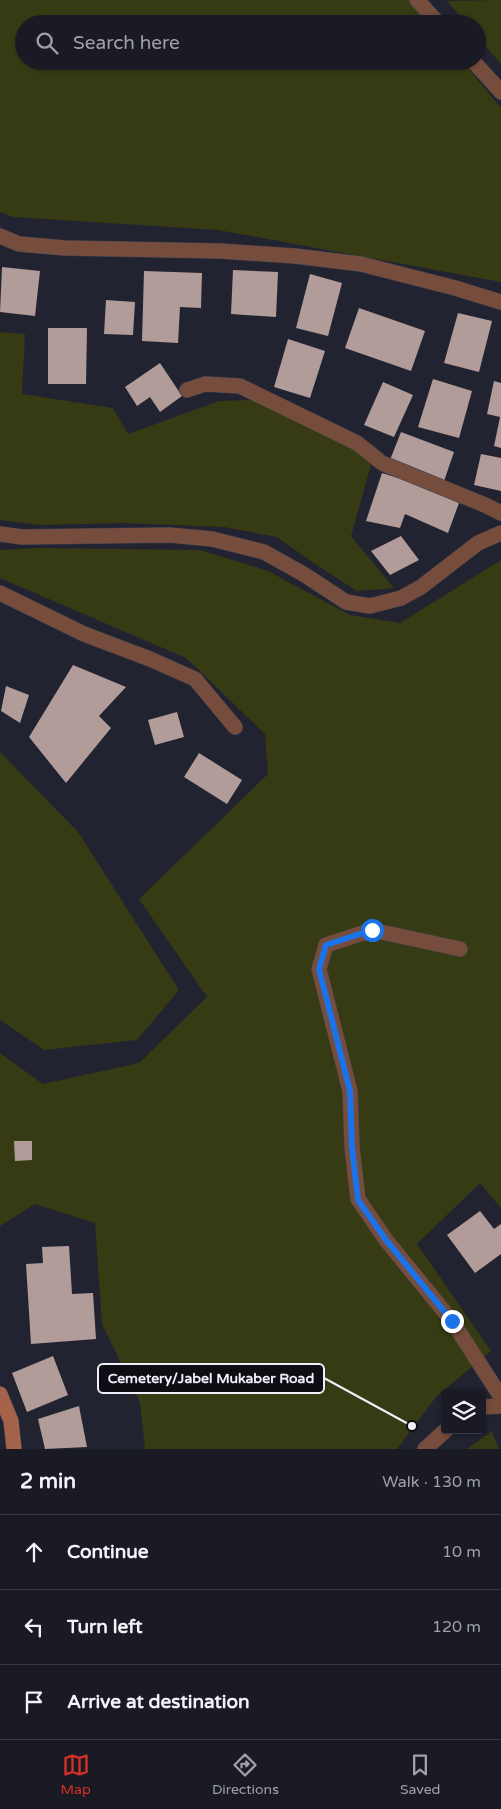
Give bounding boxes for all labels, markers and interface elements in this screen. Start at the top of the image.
search box [15,15,486,70]
icon: search [33,29,61,57]
text: Search here [73,32,180,54]
route start [361,919,384,942]
route end [441,1310,464,1333]
callout: Cemetery/Jabel Mukaber Road [98,1364,324,1393]
text: Cemetery/Jabel Mukaber Road [108,1370,314,1387]
map controls [441,1389,486,1434]
button: layers [441,1389,486,1434]
text: 2 min [20,1469,76,1494]
text: Walk · 130 m [382,1472,481,1492]
icon: ahead [20,1538,48,1566]
text: Continue [67,1541,149,1563]
text: 10 m [442,1542,481,1562]
icon: left [20,1613,48,1641]
text: Turn left [67,1616,143,1638]
text: 120 m [432,1617,481,1637]
icon: arrive [20,1688,48,1716]
text: Arrive at destination [67,1691,250,1713]
tab: Map [61,1751,91,1798]
tab: Directions [212,1751,279,1798]
tab: Saved [400,1751,440,1798]

